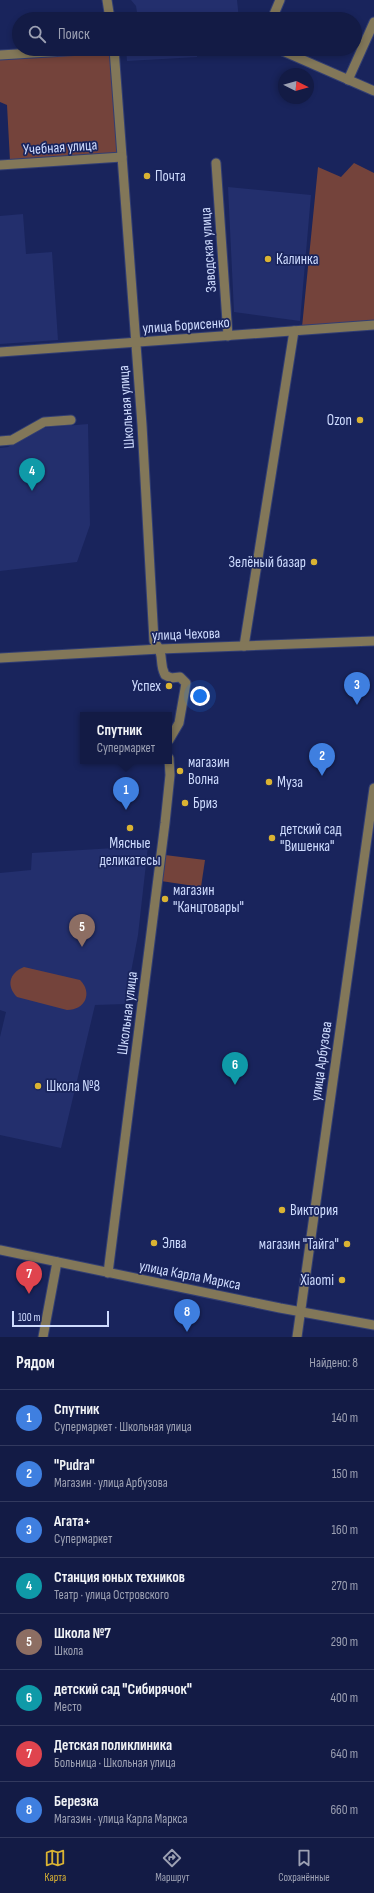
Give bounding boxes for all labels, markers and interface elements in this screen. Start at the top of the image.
search box [12,12,362,56]
icon: search [26,23,48,45]
text: Поиск [58,25,90,44]
north arrow [278,68,314,104]
street label: Учебная улица [22,135,98,160]
place label: Почта [155,167,186,186]
marker: Почта [142,171,152,181]
street label: Заводская улица [196,206,221,293]
place label: Калинка [276,250,319,269]
marker: Калинка [263,254,273,264]
street label: улица Борисенко [142,313,230,338]
street label: Школьная улица [114,364,139,449]
place label: Ozon [327,411,352,430]
marker: Ozon [355,415,365,425]
pin: 4 [19,458,45,491]
place label: Зелёный базар [229,553,306,572]
marker: Зелёный базар [309,557,319,567]
street label: улица Чехова [152,624,221,645]
pin: 3 [344,672,370,705]
place label: Успех [132,677,161,696]
marker: Успех [164,681,174,691]
your location [190,686,210,706]
popup [80,712,172,764]
text: Спутник [97,721,142,740]
text: Супермаркет [97,740,155,756]
pin: 2 [309,743,335,776]
place label: магазин Волна [188,753,230,789]
marker: магазин Волна [175,766,185,776]
place label: Муза [277,773,303,792]
pin: 1 [113,777,139,810]
marker: Муза [264,777,274,787]
place label: Бриз [193,794,218,813]
marker: Бриз [180,798,190,808]
place label: детский сад "Вишенка" [280,820,342,856]
marker: Мясные деликатесы [125,823,135,833]
marker: детский сад "Вишенка" [267,833,277,843]
place label: Мясные деликатесы [99,834,161,870]
place label: магазин "Канцтовары" [173,881,244,917]
marker: магазин "Канцтовары" [160,894,170,904]
pin: 5 [69,914,95,947]
street label: Школьная улица [113,970,142,1056]
street label: улица Арбузова [307,1020,337,1102]
pin: 6 [222,1052,248,1085]
place label: Школа №8 [46,1077,100,1096]
marker: Школа №8 [33,1081,43,1091]
place label: Виктория [290,1201,338,1220]
marker: Виктория [277,1205,287,1215]
place label: Элва [162,1234,187,1253]
place label: магазин "Тайга" [259,1235,339,1254]
marker: Элва [149,1238,159,1248]
marker: магазин "Тайга" [342,1239,352,1249]
street label: улица Карла Маркса [137,1256,243,1295]
pin: 7 [16,1261,42,1294]
place label: Xiaomi [299,1271,334,1290]
marker: Xiaomi [337,1275,347,1285]
pin: 8 [174,1299,200,1332]
scale bar [12,1309,109,1328]
text: 100 m [18,1311,40,1324]
text: Рядом [16,1353,55,1373]
text: Найдено: 8 [309,1355,358,1371]
text: Спутник [54,1400,99,1419]
text: 1 [26,1410,32,1426]
text: 140 m [332,1410,358,1426]
text: Супермаркет · Школьная улица [54,1419,192,1435]
text: "Pudra" [54,1456,95,1475]
text: 2 [26,1466,32,1482]
text: 150 m [332,1466,358,1482]
text: Магазин · улица Арбузова [54,1475,168,1491]
text: Агата+ [54,1512,91,1531]
text: 3 [26,1522,32,1538]
text: 160 m [332,1522,358,1538]
text: Супермаркет [54,1531,112,1547]
text: Станция юных техников [54,1568,185,1587]
text: 4 [26,1578,32,1594]
text: 270 m [331,1578,358,1594]
text: Театр · улица Островского [54,1587,169,1603]
text: Школа №7 [54,1624,111,1643]
text: 5 [26,1634,32,1650]
text: 290 m [331,1634,358,1650]
text: Школа [54,1643,83,1659]
text: детский сад "Сибирячок" [54,1680,192,1699]
text: 6 [26,1690,32,1706]
text: 400 m [331,1690,358,1706]
text: Место [54,1699,82,1715]
text: Детская поликлиника [54,1736,172,1755]
text: 7 [26,1746,32,1762]
text: 640 m [330,1746,358,1762]
text: Больница · Школьная улица [54,1755,176,1771]
text: Березка [54,1792,99,1811]
text: 8 [26,1802,32,1818]
text: 660 m [330,1802,358,1818]
text: Магазин · улица Карла Маркса [54,1811,187,1827]
tab: Карта [44,1847,66,1884]
tab: Маршрут [155,1847,190,1884]
tab: Сохранённые [278,1847,330,1884]

